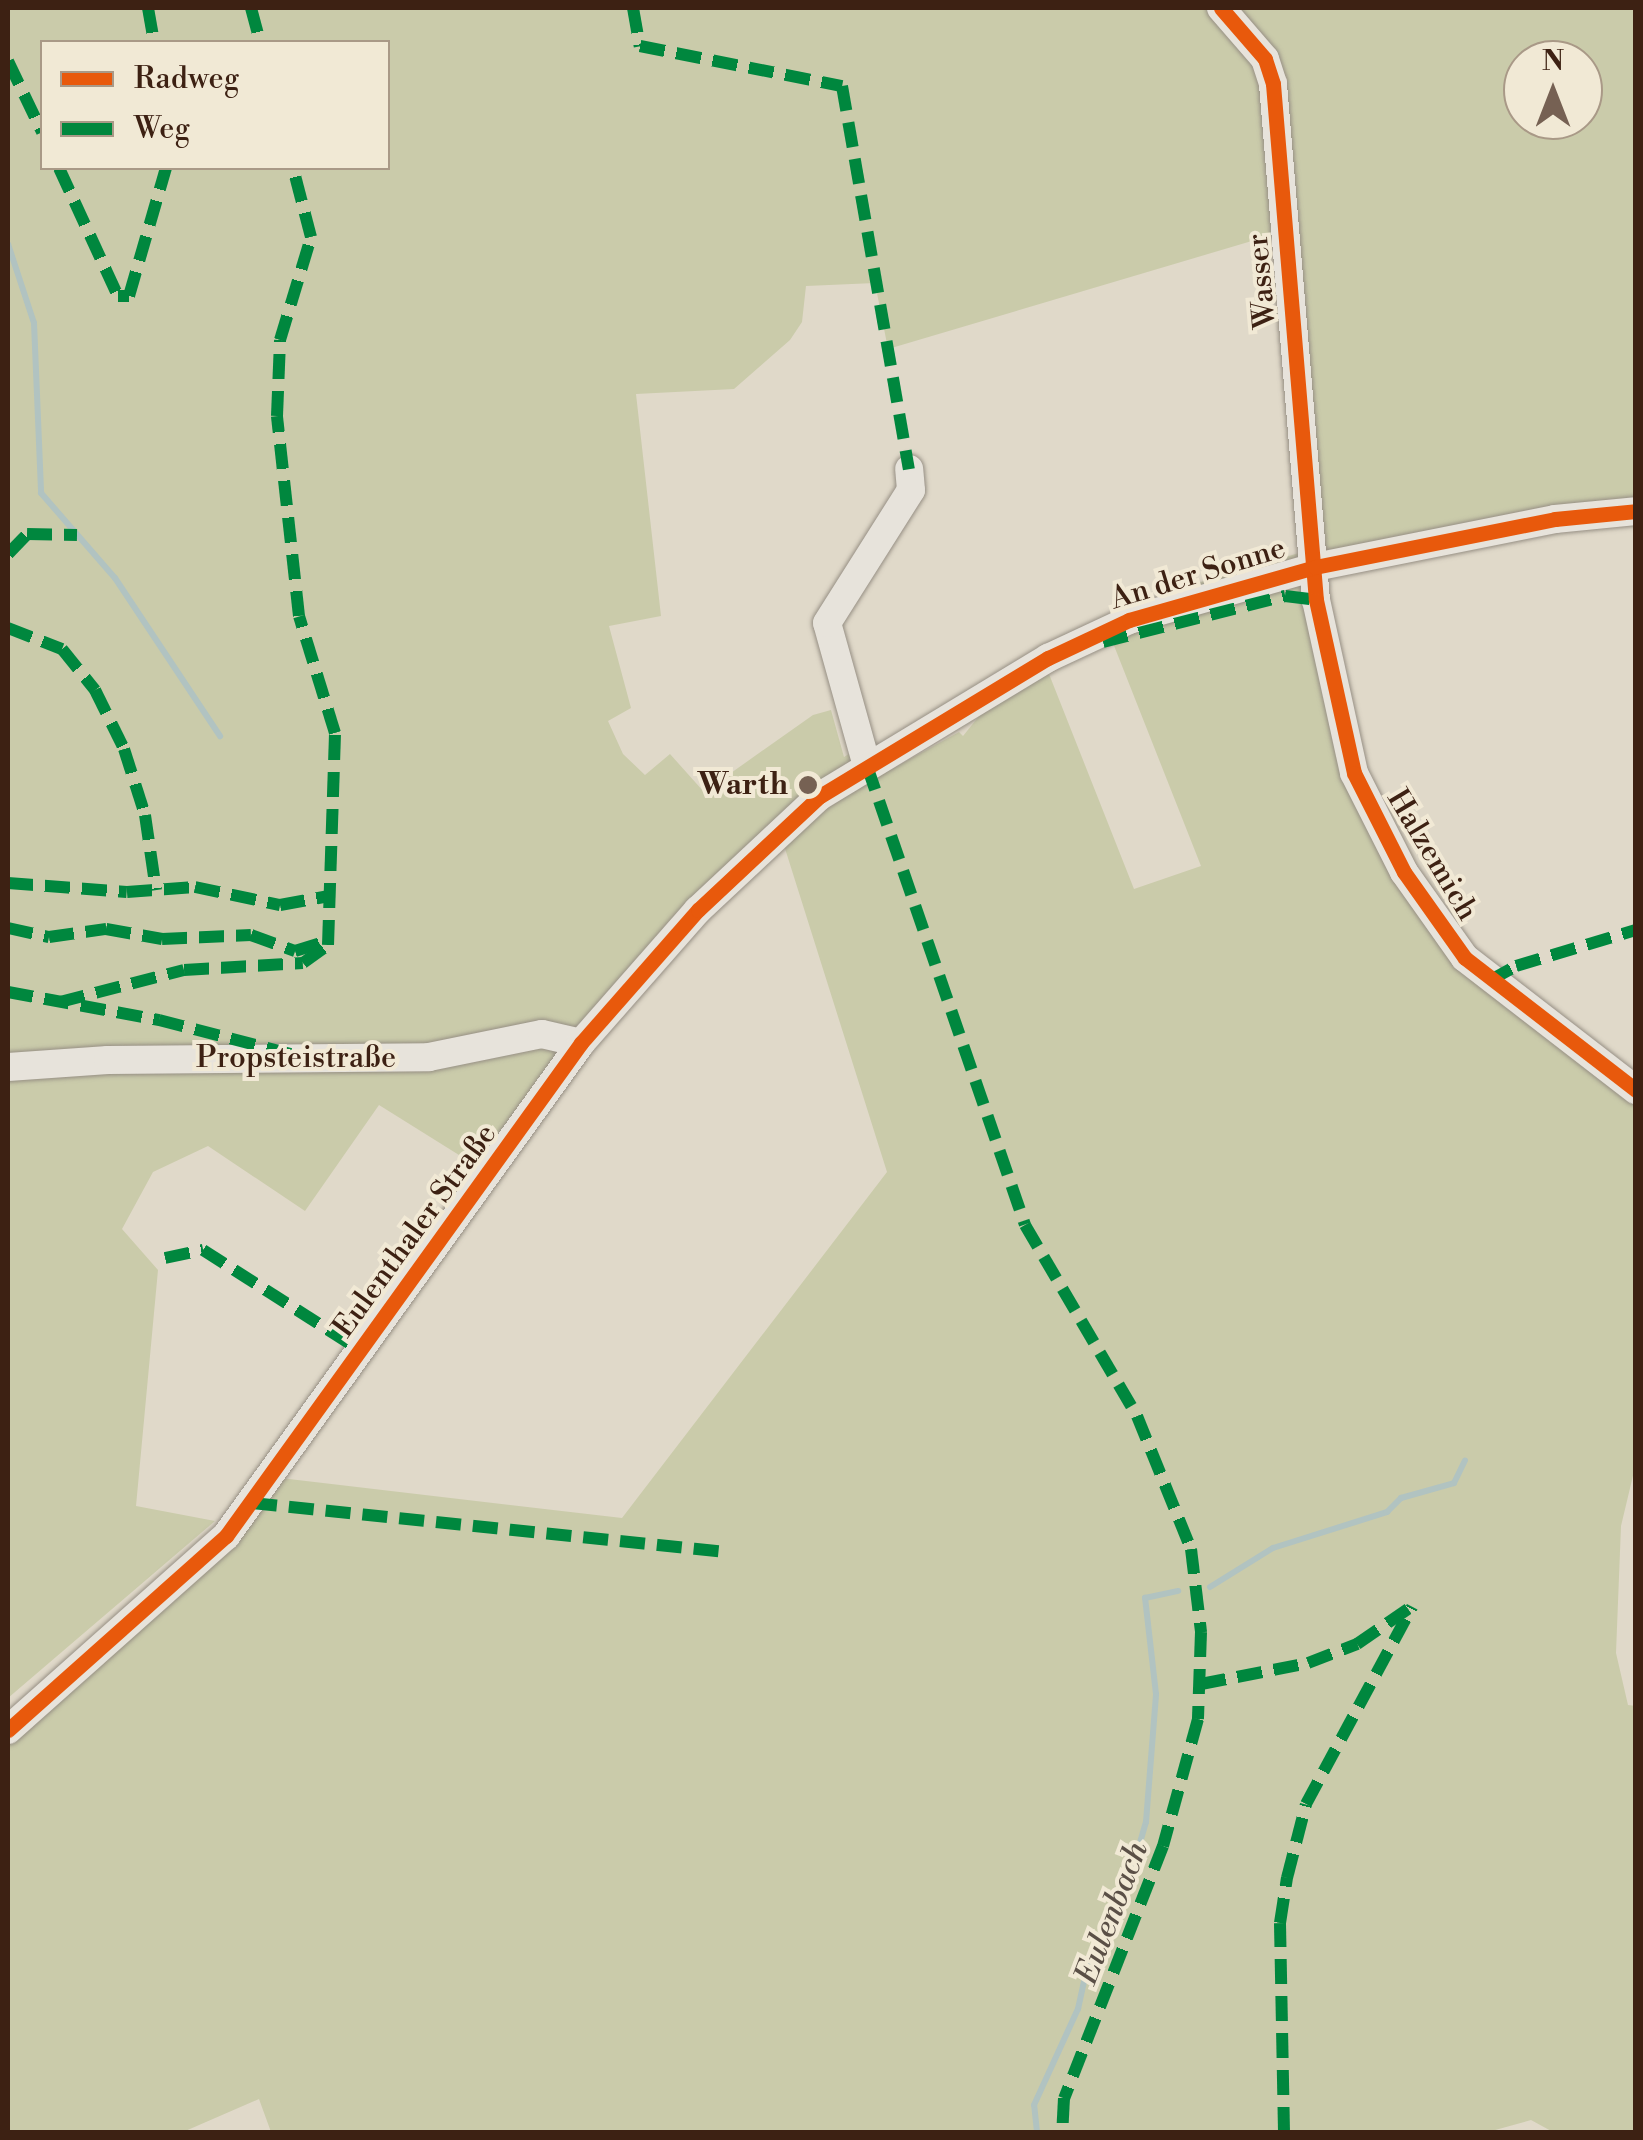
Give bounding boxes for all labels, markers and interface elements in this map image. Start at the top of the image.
legend [40,40,390,170]
north arrow [1503,40,1603,140]
text: N [1542,44,1564,79]
text: Radweg [134,60,239,98]
text: Weg [134,110,190,148]
street label: Wasser [1240,232,1284,330]
street label: An der Sonne [1106,530,1290,618]
place label: Warth [698,767,788,803]
marker: Warth [797,774,819,796]
street label: Halzemich [1379,783,1485,927]
street label: Propsteistraße [196,1040,396,1076]
street label: Eulenthaler Straße [326,1117,504,1345]
water label: Eulenbach [1067,1836,1157,1990]

